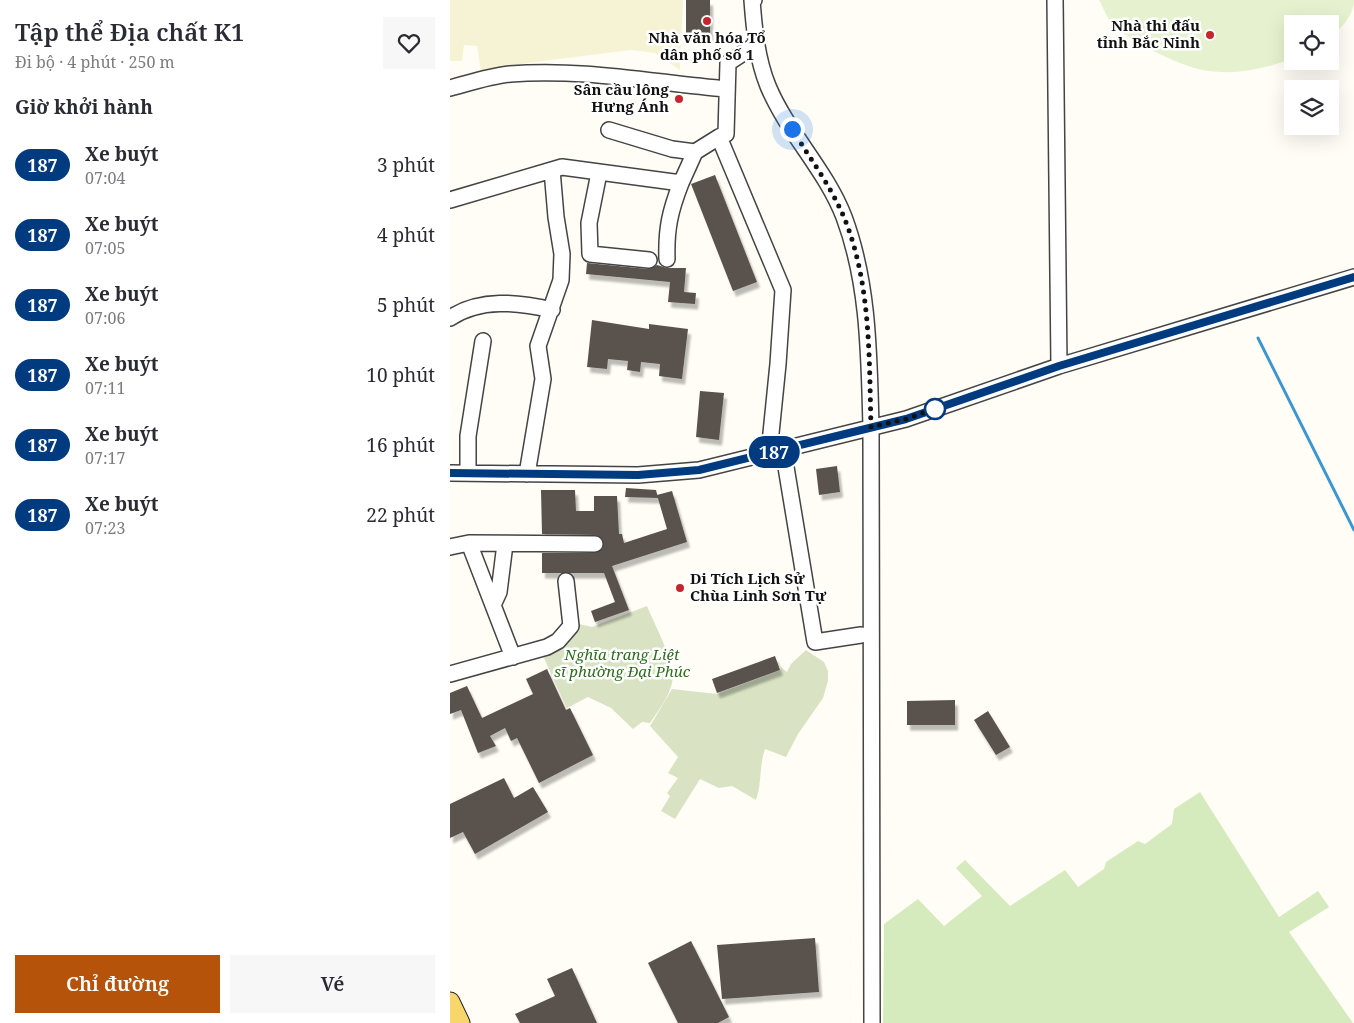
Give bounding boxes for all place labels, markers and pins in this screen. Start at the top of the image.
marker: Nhà văn hóa Tổ dân phố số 1 [701,15,713,27]
place label: Nhà thi đấu tỉnh Bắc Ninh [1097,15,1200,52]
place label: Nhà văn hóa Tổ dân phố số 1 [648,27,766,64]
marker: Nhà thi đấu tỉnh Bắc Ninh [1204,29,1216,41]
place label: Sân cầu lông Hưng Ánh [574,79,670,116]
marker: Sân cầu lông Hưng Ánh [673,93,685,105]
unlabelled marker [924,398,946,420]
place label: Di Tích Lịch Sử Chùa Linh Sơn Tự [690,568,827,605]
marker: Di Tích Lịch Sử Chùa Linh Sơn Tự [674,582,686,594]

